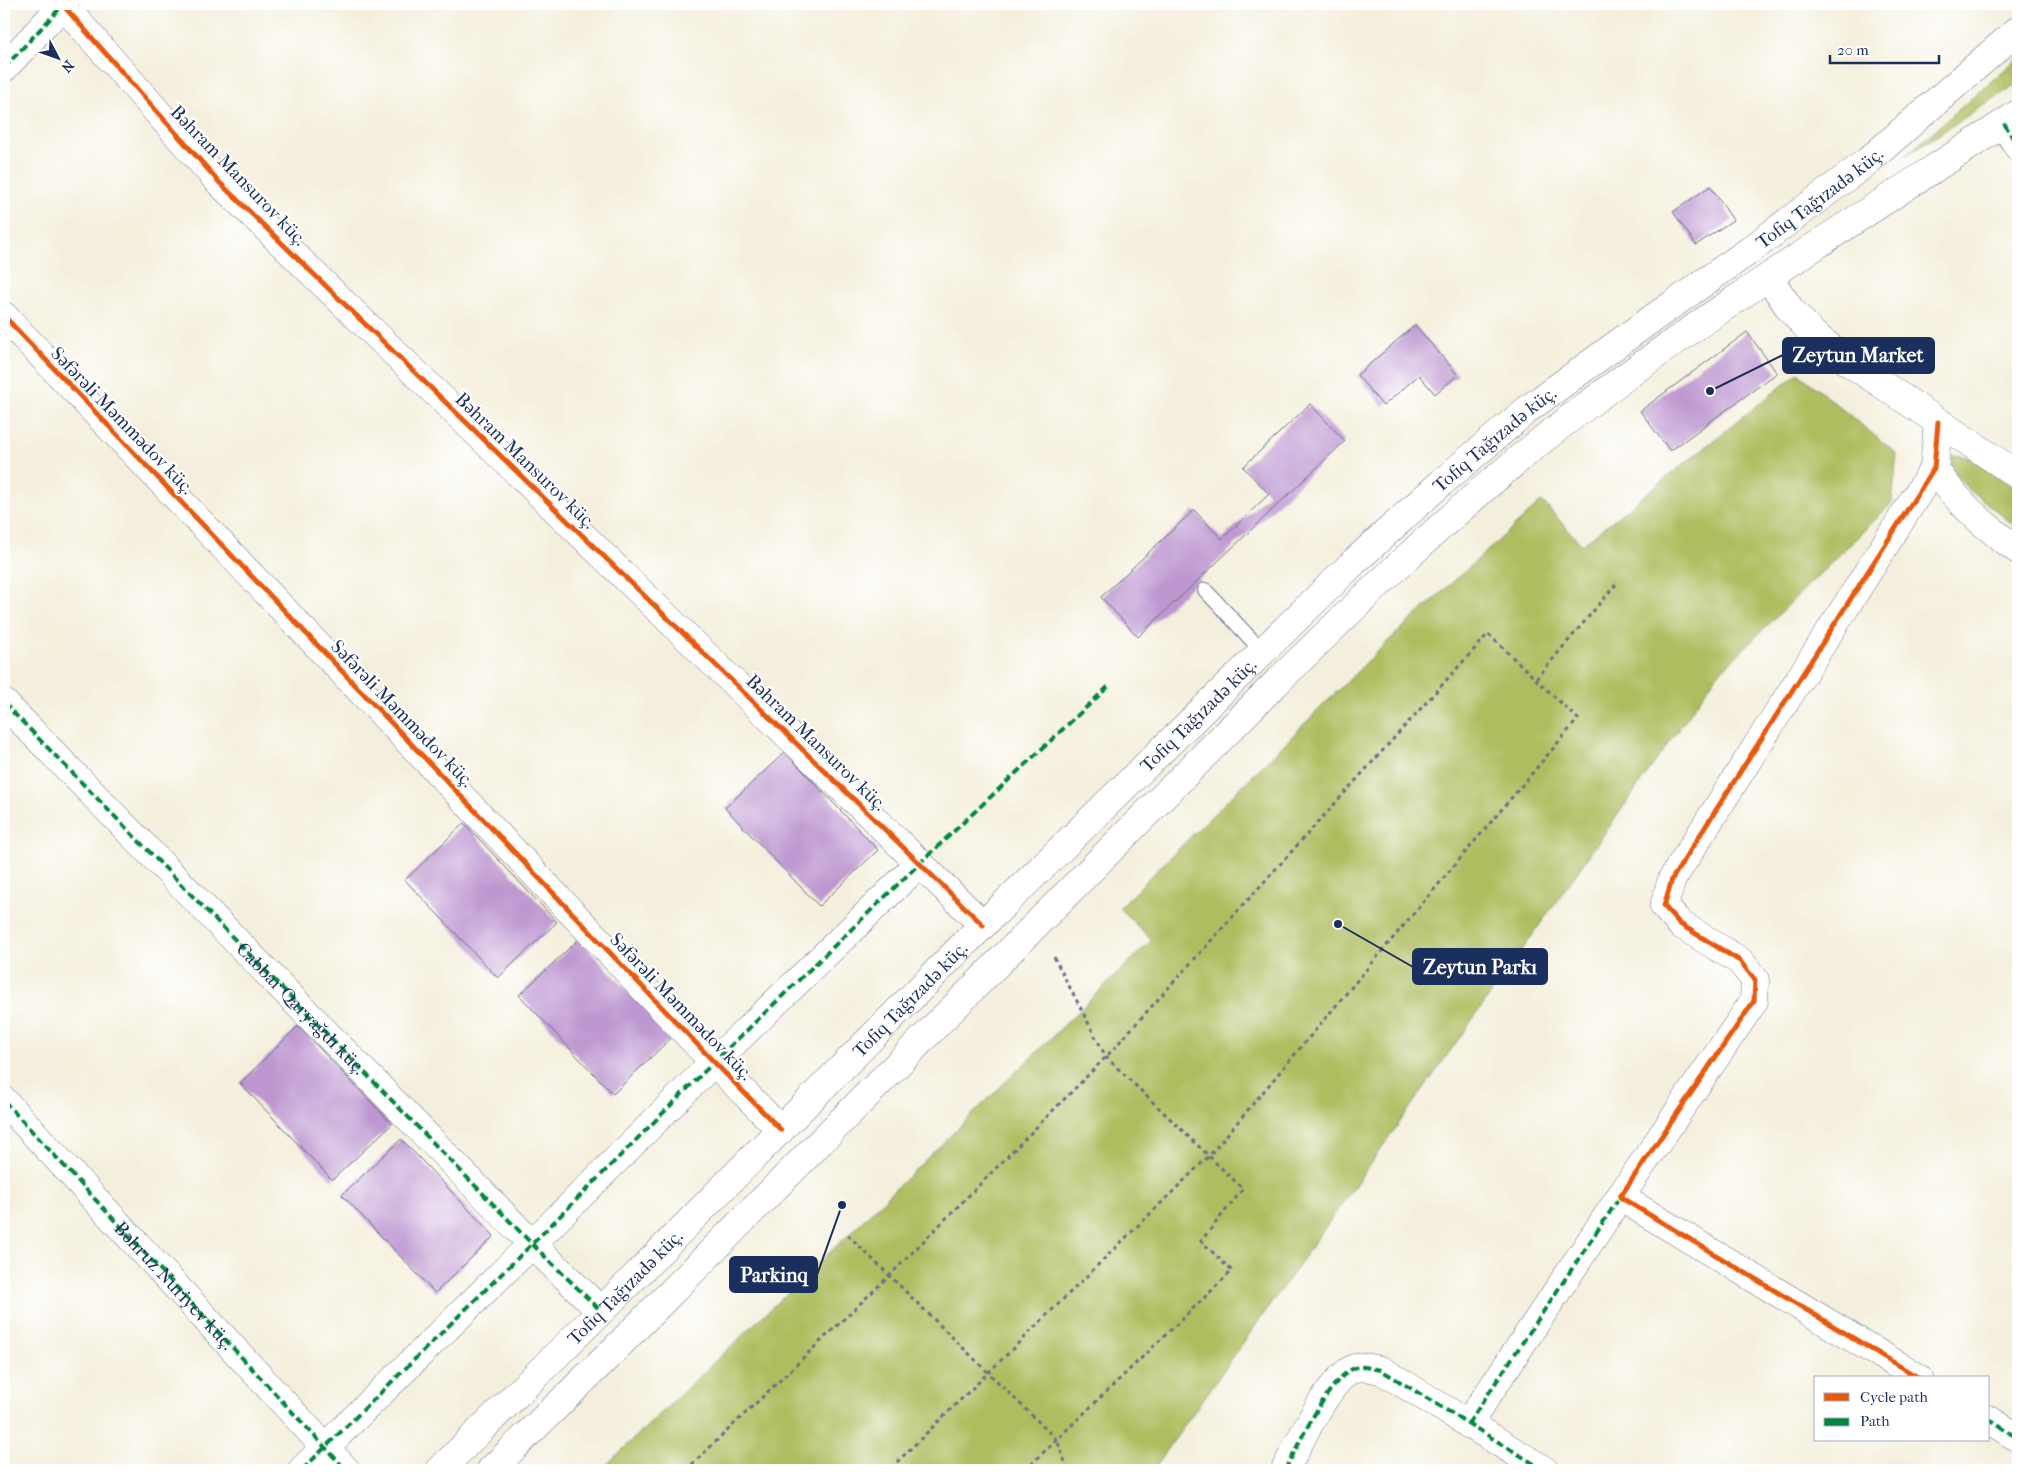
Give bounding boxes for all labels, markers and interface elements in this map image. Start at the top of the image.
north arrow [32,32,82,82]
scale bar [1830,32,1938,64]
text: 20 m [1837,41,1869,59]
text: N [57,57,77,76]
street label: Bəhram Mansurov küç. [166,101,311,250]
street label: Tofiq Tağızadə küç. [1752,143,1888,254]
callout: Zeytun Market [1783,338,1934,373]
street label: Səfərəli Məmmədov küç. [46,343,198,499]
text: Zeytun Market [1792,344,1924,367]
street label: Tofiq Tağızadə küç. [1429,382,1561,497]
street label: Bəhram Mansurov küç. [451,388,600,533]
street label: Səfərəli Məmmədov küç. [326,636,478,792]
street label: Tofiq Tağızadə küç. [1136,654,1261,777]
street label: Bəhram Mansurov küç. [742,670,891,815]
street label: Səfərəli Məmmədov küç. [605,929,757,1085]
street label: Cabbar Qaryağdı küç. [232,938,370,1079]
street label: Tofiq Tağızadə küç. [848,938,972,1062]
callout: Zeytun Parkı [1413,949,1547,984]
text: Zeytun Parkı [1423,956,1538,979]
street label: Bəhruz Nuriyev küç. [109,1217,238,1354]
street label: Tofiq Tağızadə küç. [563,1225,687,1350]
callout: Parkinq [730,1257,817,1292]
text: Parkinq [740,1264,808,1287]
legend [1814,1376,1990,1442]
text: Cycle path [1860,1388,1928,1406]
text: Path [1860,1412,1890,1430]

